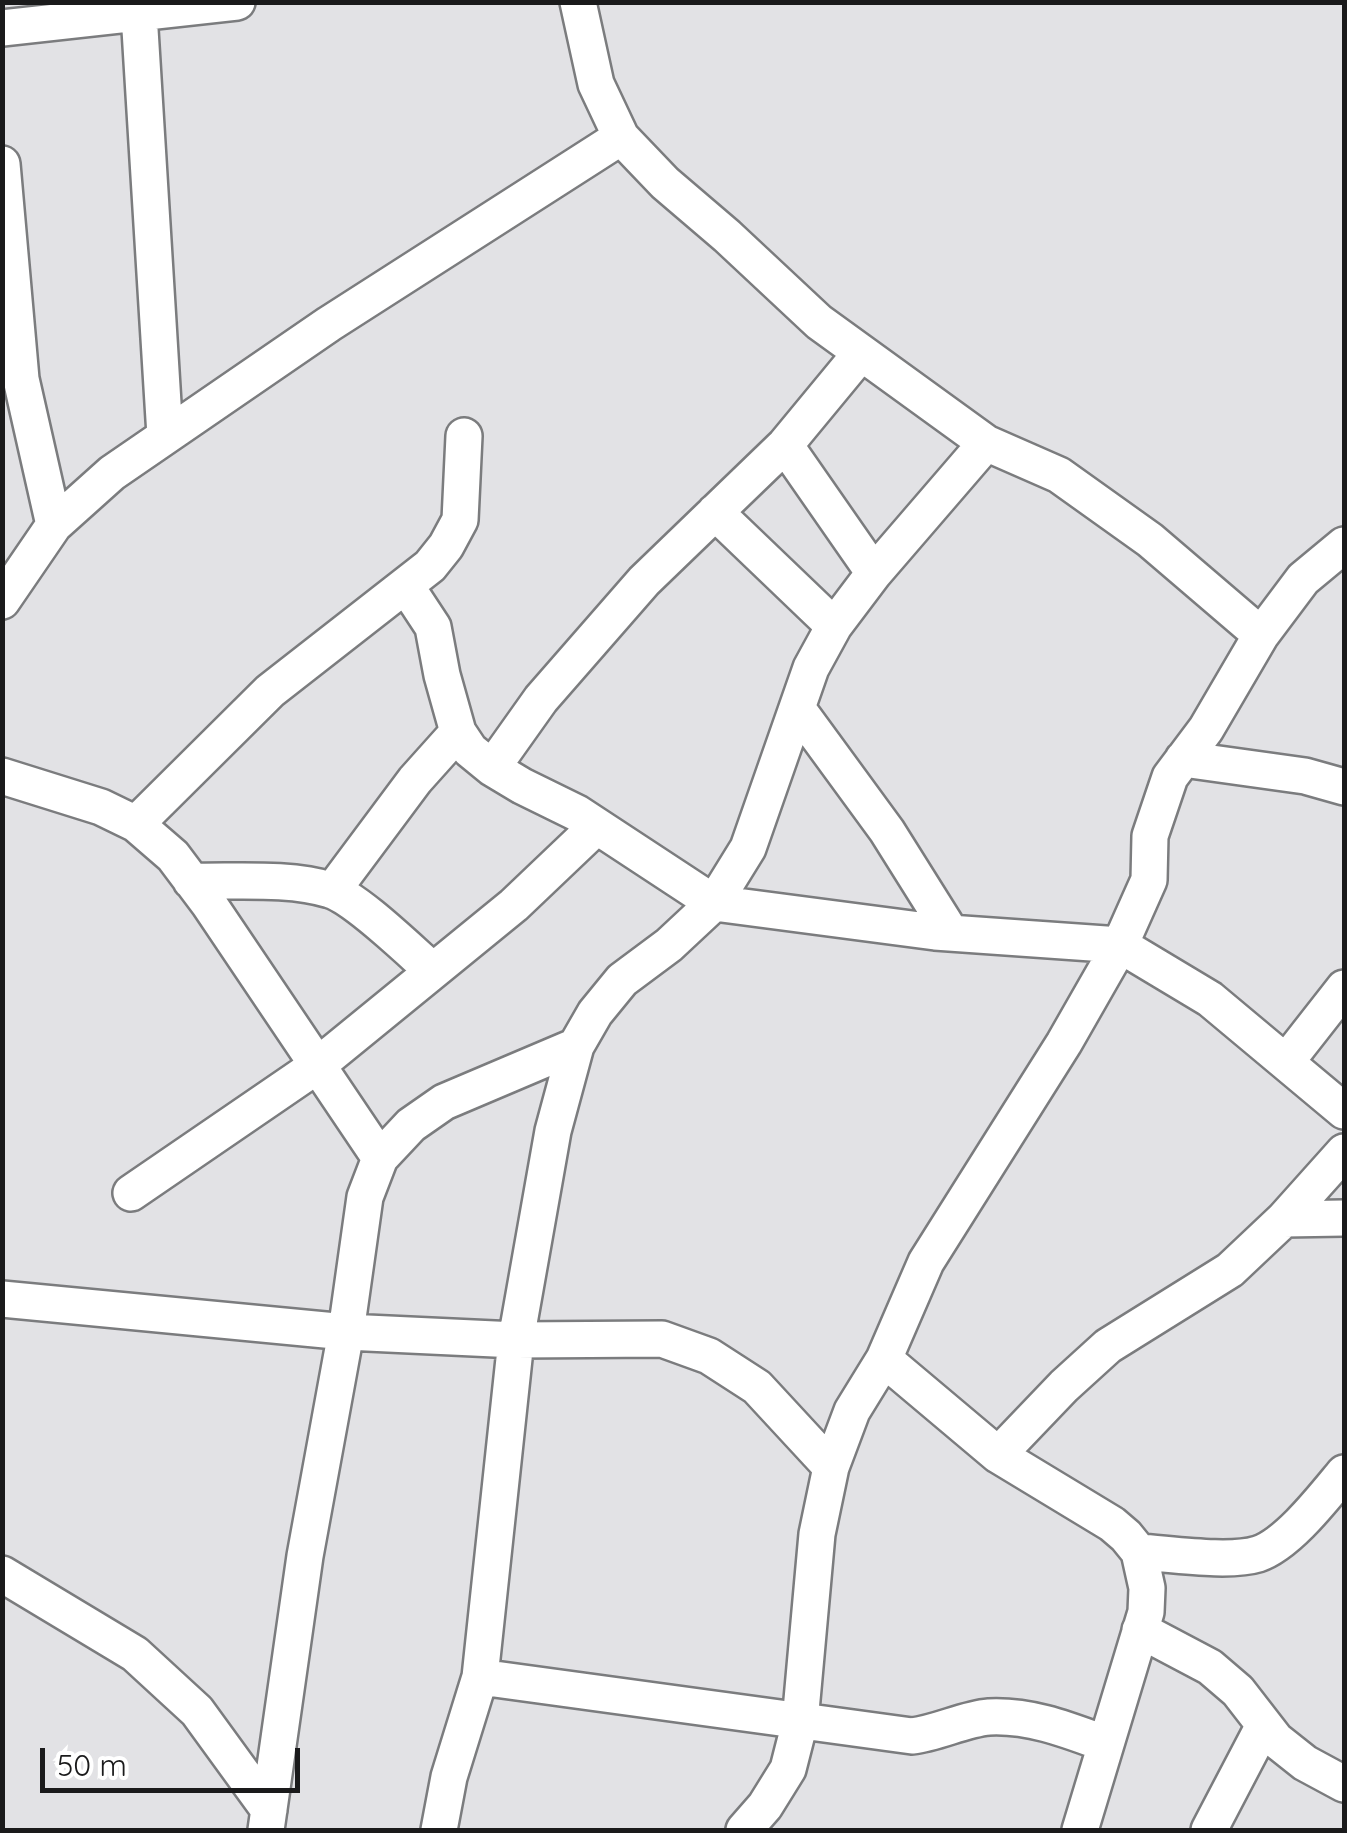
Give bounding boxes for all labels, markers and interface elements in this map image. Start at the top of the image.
scale bar [45,1728,305,1790]
text: 50 m [57,1746,127,1784]

